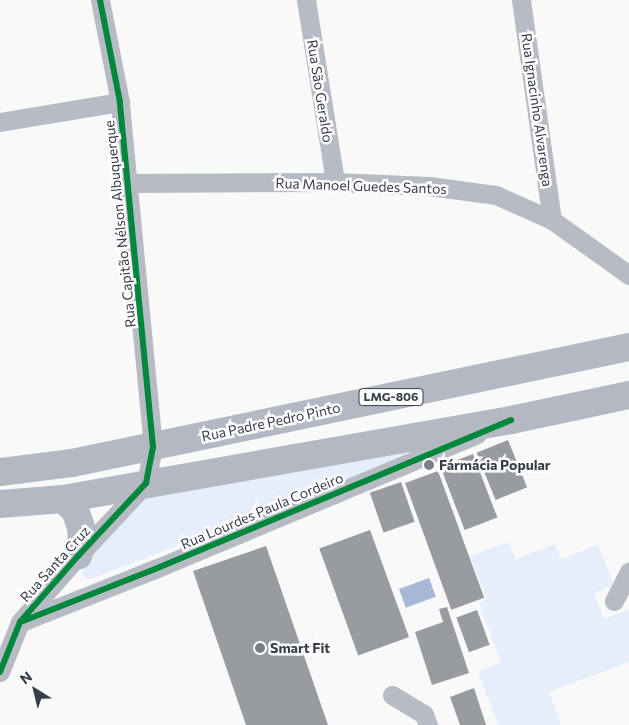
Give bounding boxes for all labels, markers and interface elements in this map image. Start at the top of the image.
street label: Rua Ignacinho Alvarenga [518,32,556,188]
street label: Rua São Geraldo [304,38,336,144]
street label: Rua Capitão Nélson Albuquerque [101,120,139,328]
street label: Rua Manoel Guedes Santos [275,175,447,197]
road number: LMG-806 [358,388,424,407]
street label: Rua Padre Pedro Pinto [200,399,342,445]
place label: Fármácia Popular [439,457,551,473]
marker: Fármácia Popular [423,459,435,471]
street label: Rua Lourdes Paula Cordeiro [178,469,346,553]
street label: Rua Santa Cruz [17,523,93,605]
place label: Smart Fit [270,640,330,656]
marker: Smart Fit [254,642,266,654]
north arrow [10,665,60,715]
text: N [17,667,35,687]

